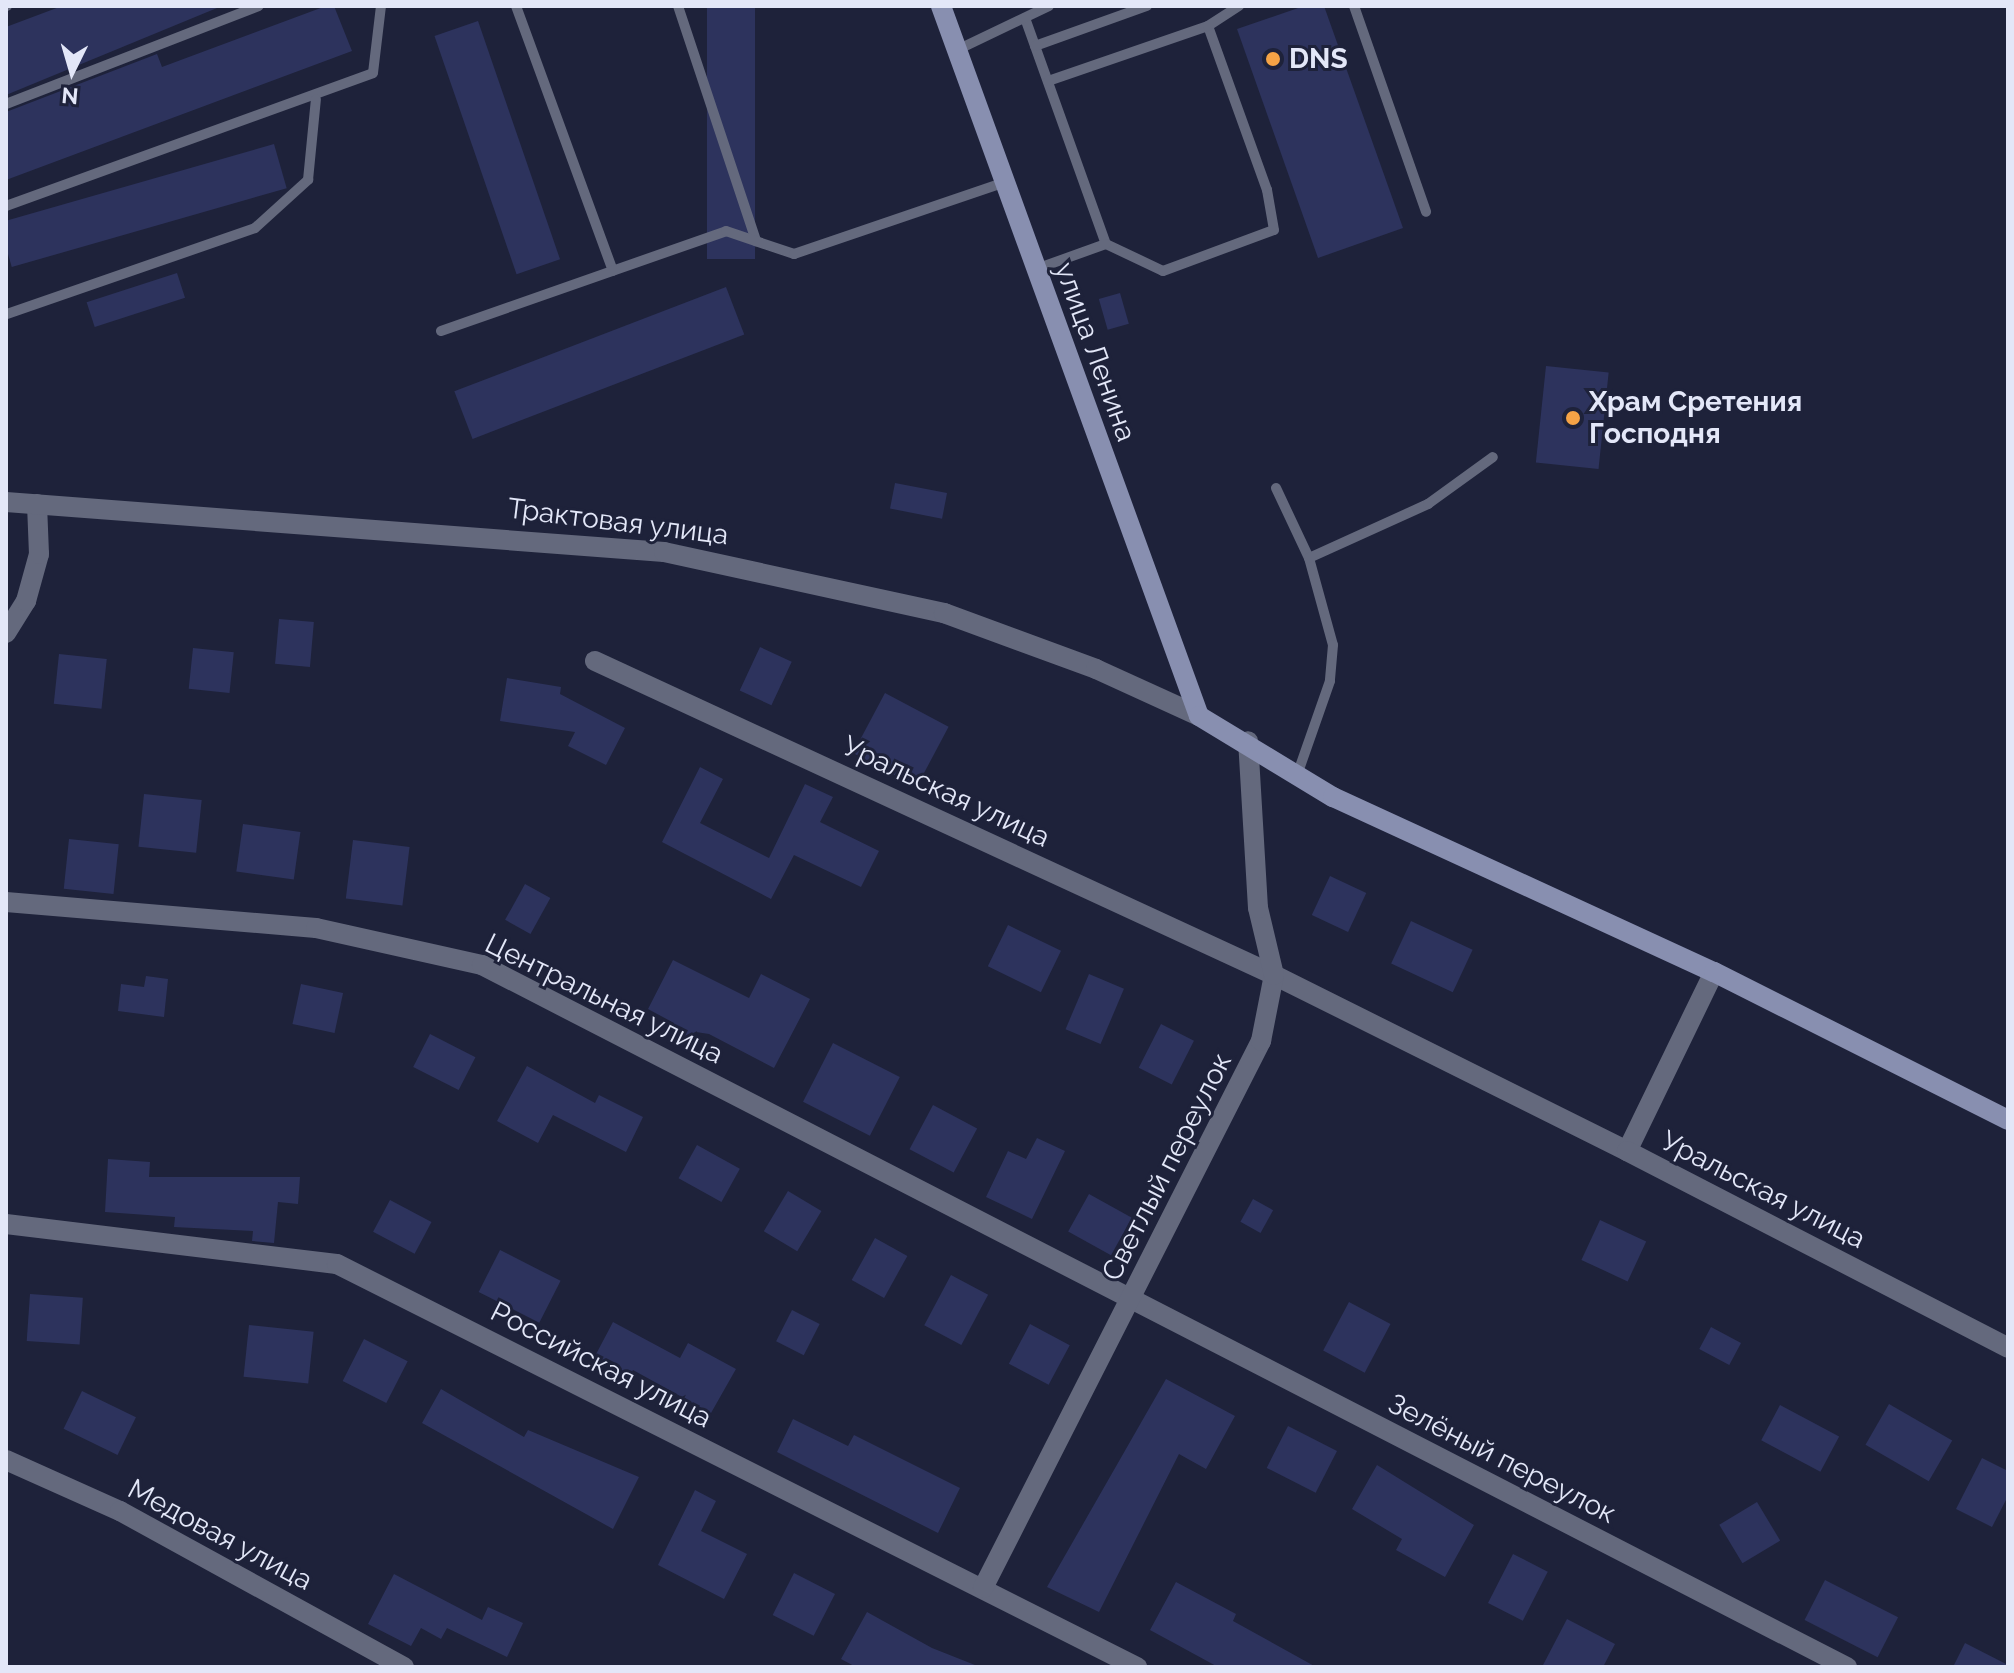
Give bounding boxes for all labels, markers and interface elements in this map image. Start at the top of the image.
north arrow [32,32,112,112]
place label: DNS [1289,42,1348,76]
marker: DNS [1264,50,1282,68]
text: N [60,82,79,110]
street label: улица Ленина [1047,258,1143,446]
place label: Храм Сретения Господня [1589,385,1802,451]
marker: Храм Сретения Господня [1564,409,1582,427]
street label: Трактовая улица [505,492,731,552]
street label: Уральская улица [837,729,1055,855]
street label: Центральная улица [479,927,729,1071]
street label: Светлый переулок [1095,1048,1239,1286]
street label: Уральская улица [1655,1124,1871,1256]
street label: Российская улица [485,1295,717,1435]
street label: Зелёный переулок [1383,1387,1621,1531]
street label: Медовая улица [122,1472,318,1598]

